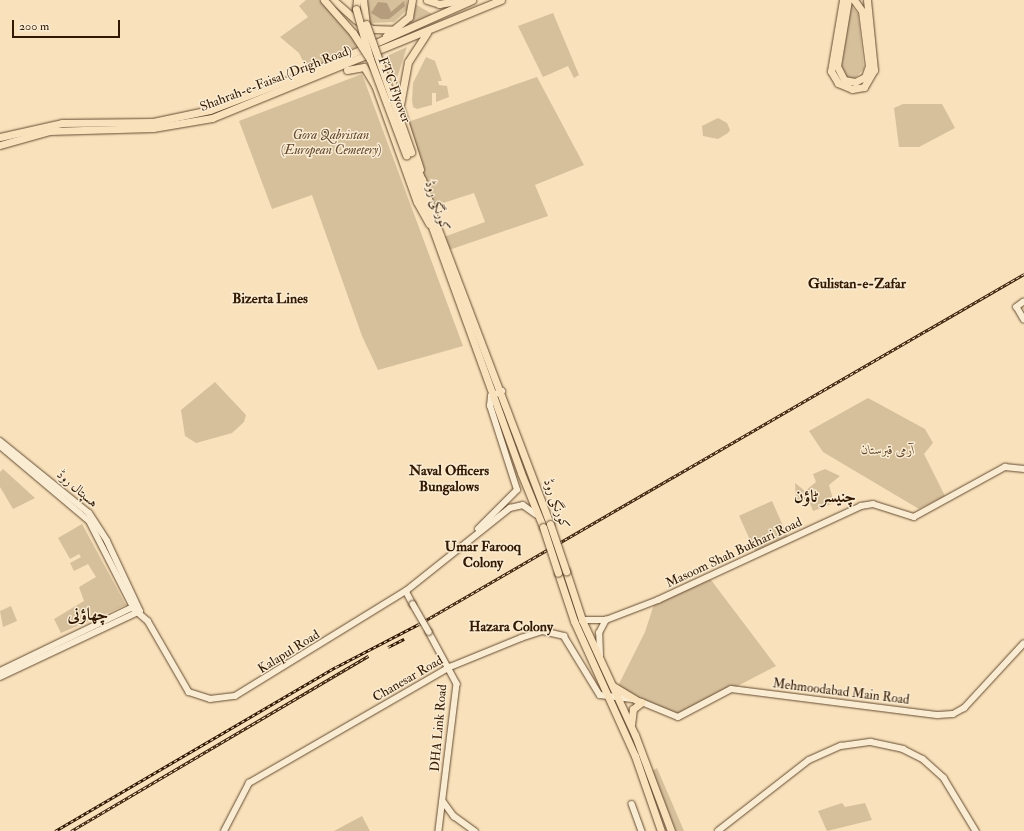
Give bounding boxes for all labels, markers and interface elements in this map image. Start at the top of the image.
scale bar [14,12,122,38]
text: 200 m [19,19,49,34]
street label: Shahrah-e-Faisal (Drigh Road) [198,43,354,115]
street label: FTC Flyover [374,55,414,125]
park label: Gora Qabristan (European Cemetery) [281,128,381,159]
street label: کورنگی روڈ [421,179,453,233]
district label: Gulistan-e-Zafar [808,276,906,292]
district label: Bizerta Lines [232,291,308,307]
park label: آرمی قبرستان [861,442,915,458]
district label: Naval Officers Bungalows [409,463,489,496]
street label: ہسپتال روڈ [53,467,101,511]
street label: کورنگی روڈ [540,477,572,531]
district label: چنیسر ٹاؤن [794,487,856,507]
street label: Masoom Shah Bukhari Road [663,515,805,591]
district label: Umar Farooq Colony [445,539,521,572]
district label: چھاؤنی [68,605,108,625]
district label: Hazara Colony [469,619,553,635]
street label: Kalapul Road [255,627,323,677]
street label: Chanesar Road [370,653,446,705]
street label: Mehmoodabad Main Road [772,676,910,708]
street label: DHA Link Road [427,684,451,772]

